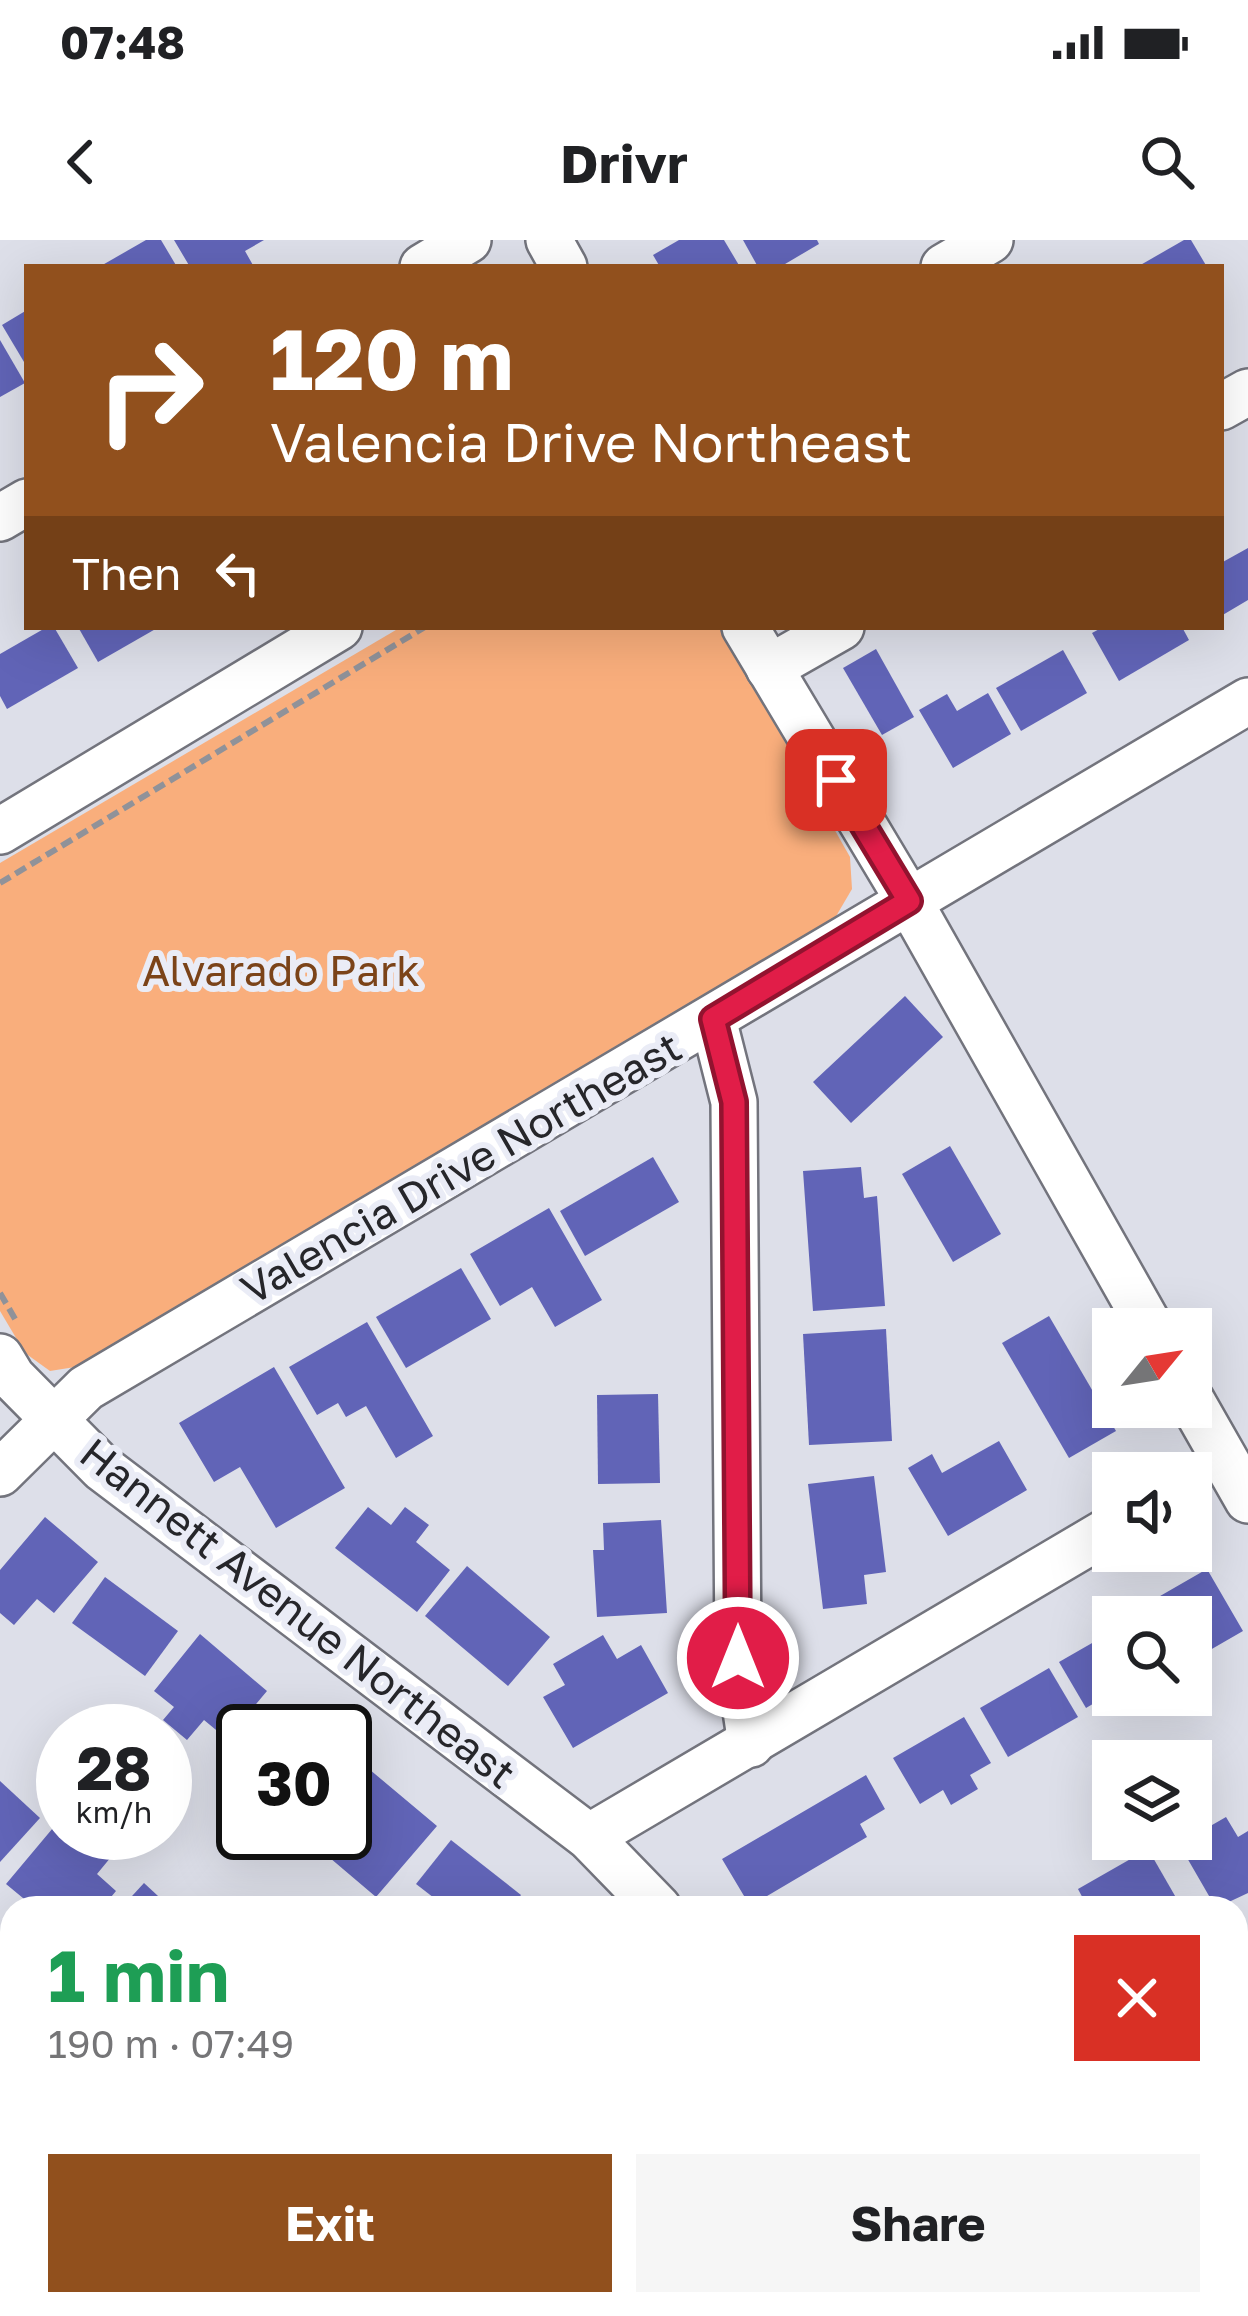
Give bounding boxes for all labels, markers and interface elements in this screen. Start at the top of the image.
text: 07:48 [60,15,185,69]
icon: back [48,129,114,195]
icon: search [1134,129,1200,195]
text: Drivr [560,130,688,195]
text: 120 m [270,308,514,408]
icon: right [72,312,228,468]
text: Valencia Drive Northeast [270,409,912,474]
icon: left [205,540,271,606]
text: Then [72,546,181,600]
pin [785,729,887,831]
icon: arrive [803,747,869,813]
park label: Alvarado Park [142,945,420,995]
street label: Valencia Drive Northeast [232,1021,689,1314]
north arrow [1092,1308,1212,1428]
map controls [1092,1308,1212,1860]
street label: Hannett Avenue Northeast [71,1427,526,1798]
button: sound [1092,1452,1212,1572]
position arrow [675,1595,801,1721]
button: search [1092,1596,1212,1716]
speed limit sign: 30 [216,1704,372,1860]
text: 28 [76,1731,151,1803]
button: layers [1092,1740,1212,1860]
text: km/h [76,1794,152,1830]
text: 1 min [48,1931,229,2018]
button: close [1074,1935,1200,2061]
text: 190 m · 07:49 [48,2020,294,2067]
button: Exit [48,2154,612,2292]
button: Share [636,2154,1200,2292]

